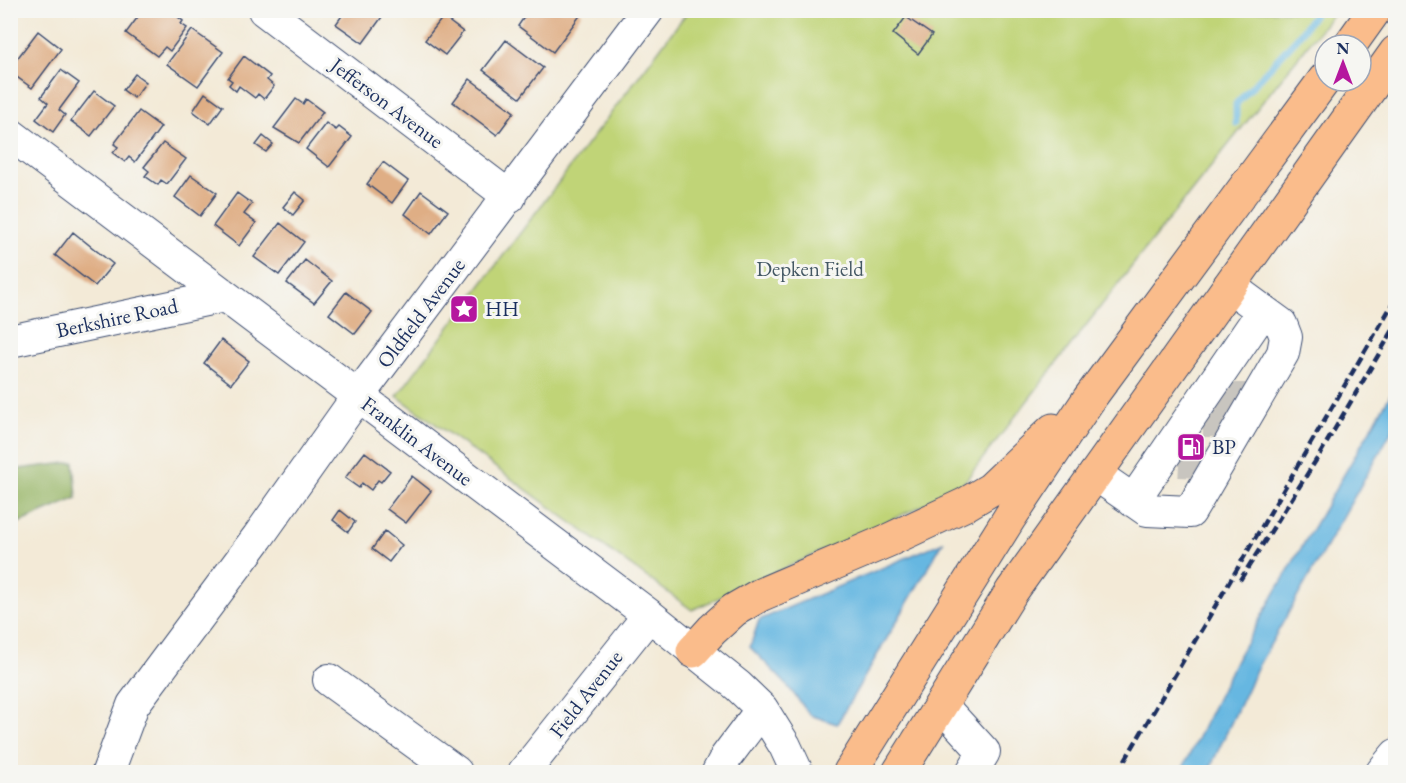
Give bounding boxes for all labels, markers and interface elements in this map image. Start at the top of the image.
north arrow [1313,33,1373,93]
text: N [1337,38,1350,59]
street label: Jefferson Avenue [324,50,449,154]
street label: Oldfield Avenue [370,252,471,373]
park label: Depken Field [756,255,864,282]
street label: Berkshire Road [54,291,180,344]
place icon: HH [448,293,480,325]
place label: HH [485,295,519,322]
street label: Franklin Avenue [356,390,478,491]
fuel station icon: BP [1175,431,1207,463]
place label: BP [1212,433,1236,460]
street label: Field Avenue [543,644,628,743]

